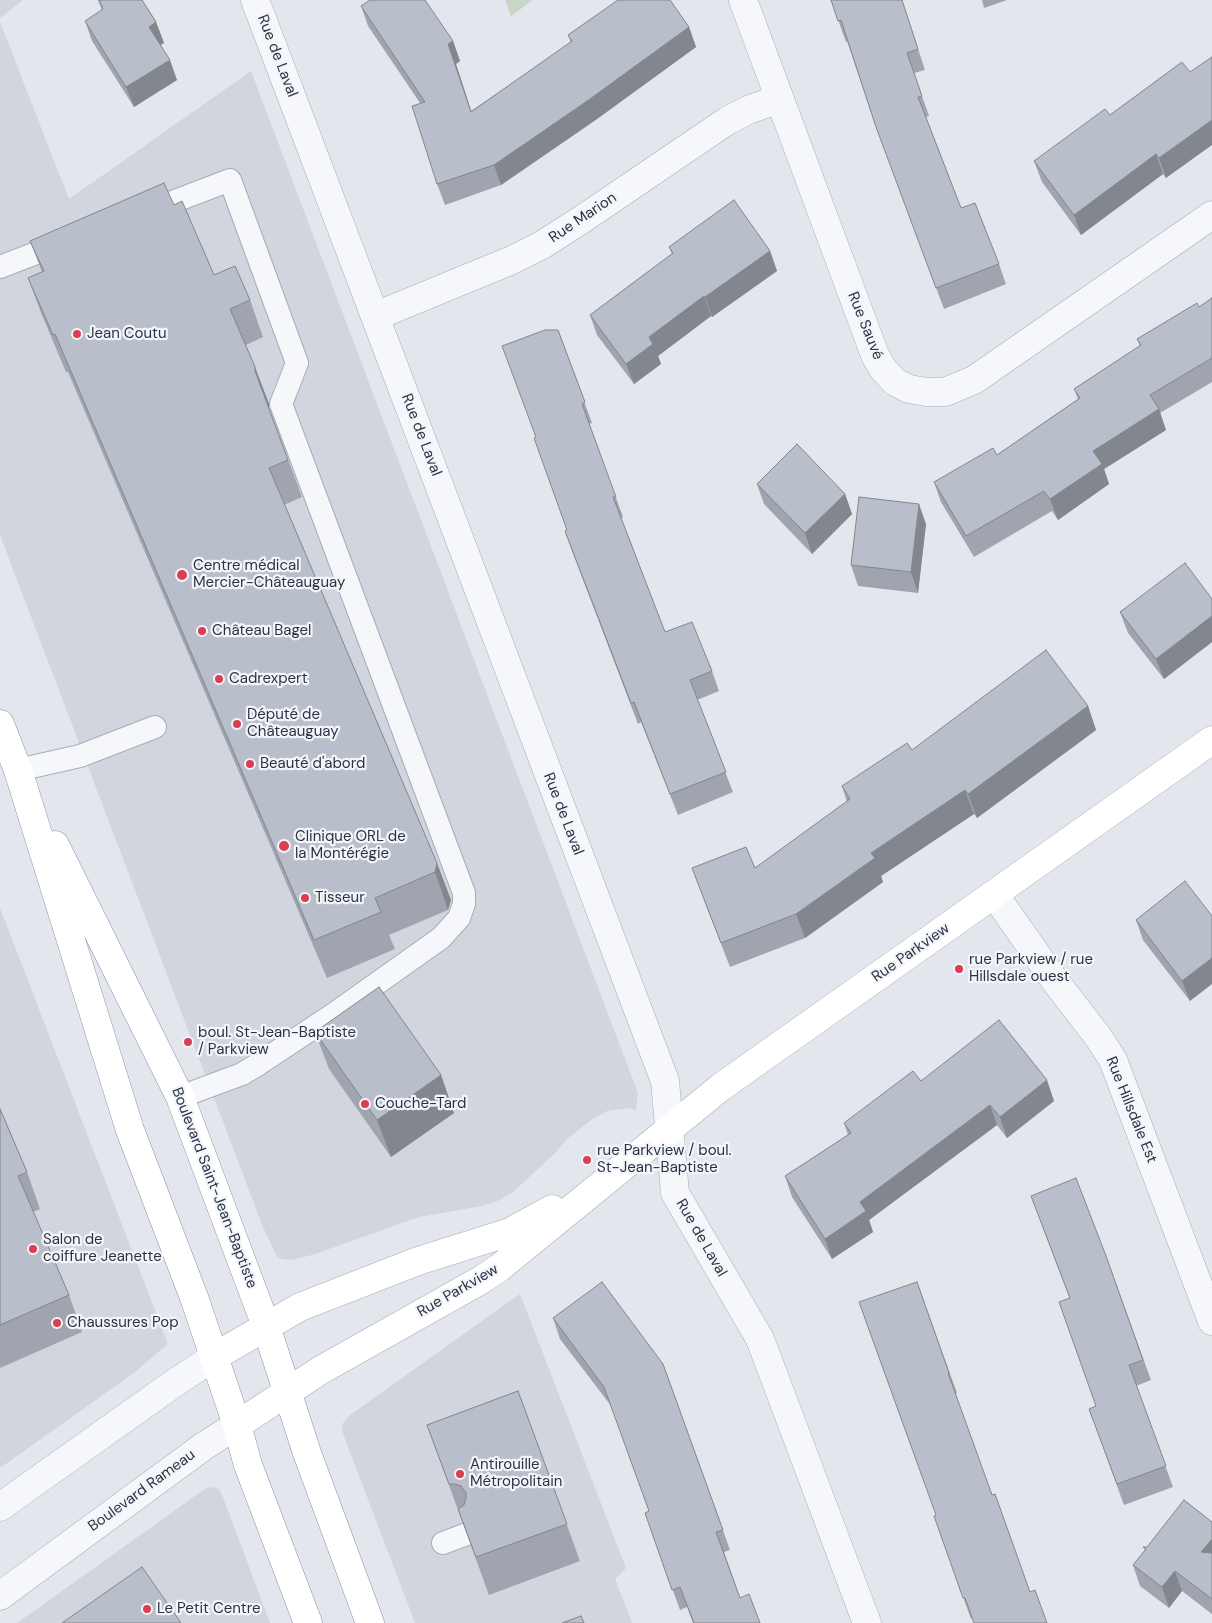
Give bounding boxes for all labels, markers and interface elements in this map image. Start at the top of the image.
street label: Rue de Laval [253,12,301,100]
street label: Rue Marion [546,189,620,247]
street label: Rue Sauvé [843,289,887,363]
place label: Jean Coutu [87,325,167,343]
marker: Jean Coutu [71,328,83,340]
street label: Rue de Laval [397,391,445,479]
place label: Centre médical Mercier-Châteauguay [193,557,345,592]
marker: Centre médical Mercier-Châteauguay [175,568,189,582]
place label: Château Bagel [212,622,311,640]
marker: Château Bagel [196,625,208,637]
place label: Cadrexpert [229,670,308,688]
marker: Cadrexpert [213,673,225,685]
place label: Député de Châteauguay [247,706,339,741]
marker: Député de Châteauguay [231,718,243,730]
place label: Beauté d'abord [260,755,365,773]
marker: Beauté d'abord [244,758,256,770]
street label: Rue de Laval [539,770,587,858]
place label: Clinique ORL de la Montérégie [295,828,406,863]
marker: Clinique ORL de la Montérégie [277,839,291,853]
place label: Tisseur [315,889,365,907]
marker: Tisseur [299,892,311,904]
street label: Rue Parkview [869,920,953,986]
place label: rue Parkview / rue Hillsdale ouest [969,951,1093,986]
marker: rue Parkview / rue Hillsdale ouest [953,963,965,975]
place label: boul. St-Jean-Baptiste / Parkview [198,1024,356,1059]
marker: boul. St-Jean-Baptiste / Parkview [182,1036,194,1048]
street label: Rue Hillsdale Est [1101,1054,1161,1166]
street label: Boulevard Saint-Jean-Baptiste [167,1085,261,1291]
place label: Couche-Tard [375,1095,466,1113]
marker: Couche-Tard [359,1098,371,1110]
place label: rue Parkview / boul. St-Jean-Baptiste [597,1142,732,1177]
marker: rue Parkview / boul. St-Jean-Baptiste [581,1154,593,1166]
street label: Rue de Laval [672,1196,730,1280]
place label: Salon de coiffure Jeanette [43,1231,162,1266]
marker: Salon de coiffure Jeanette [27,1243,39,1255]
street label: Rue Parkview [414,1261,502,1321]
place label: Chaussures Pop [67,1314,179,1332]
marker: Chaussures Pop [51,1317,63,1329]
street label: Boulevard Rameau [85,1446,199,1536]
place label: Antirouille Métropolitain [470,1456,562,1491]
marker: Antirouille Métropolitain [454,1468,466,1480]
place label: Le Petit Centre [157,1600,261,1618]
marker: Le Petit Centre [141,1603,153,1615]

